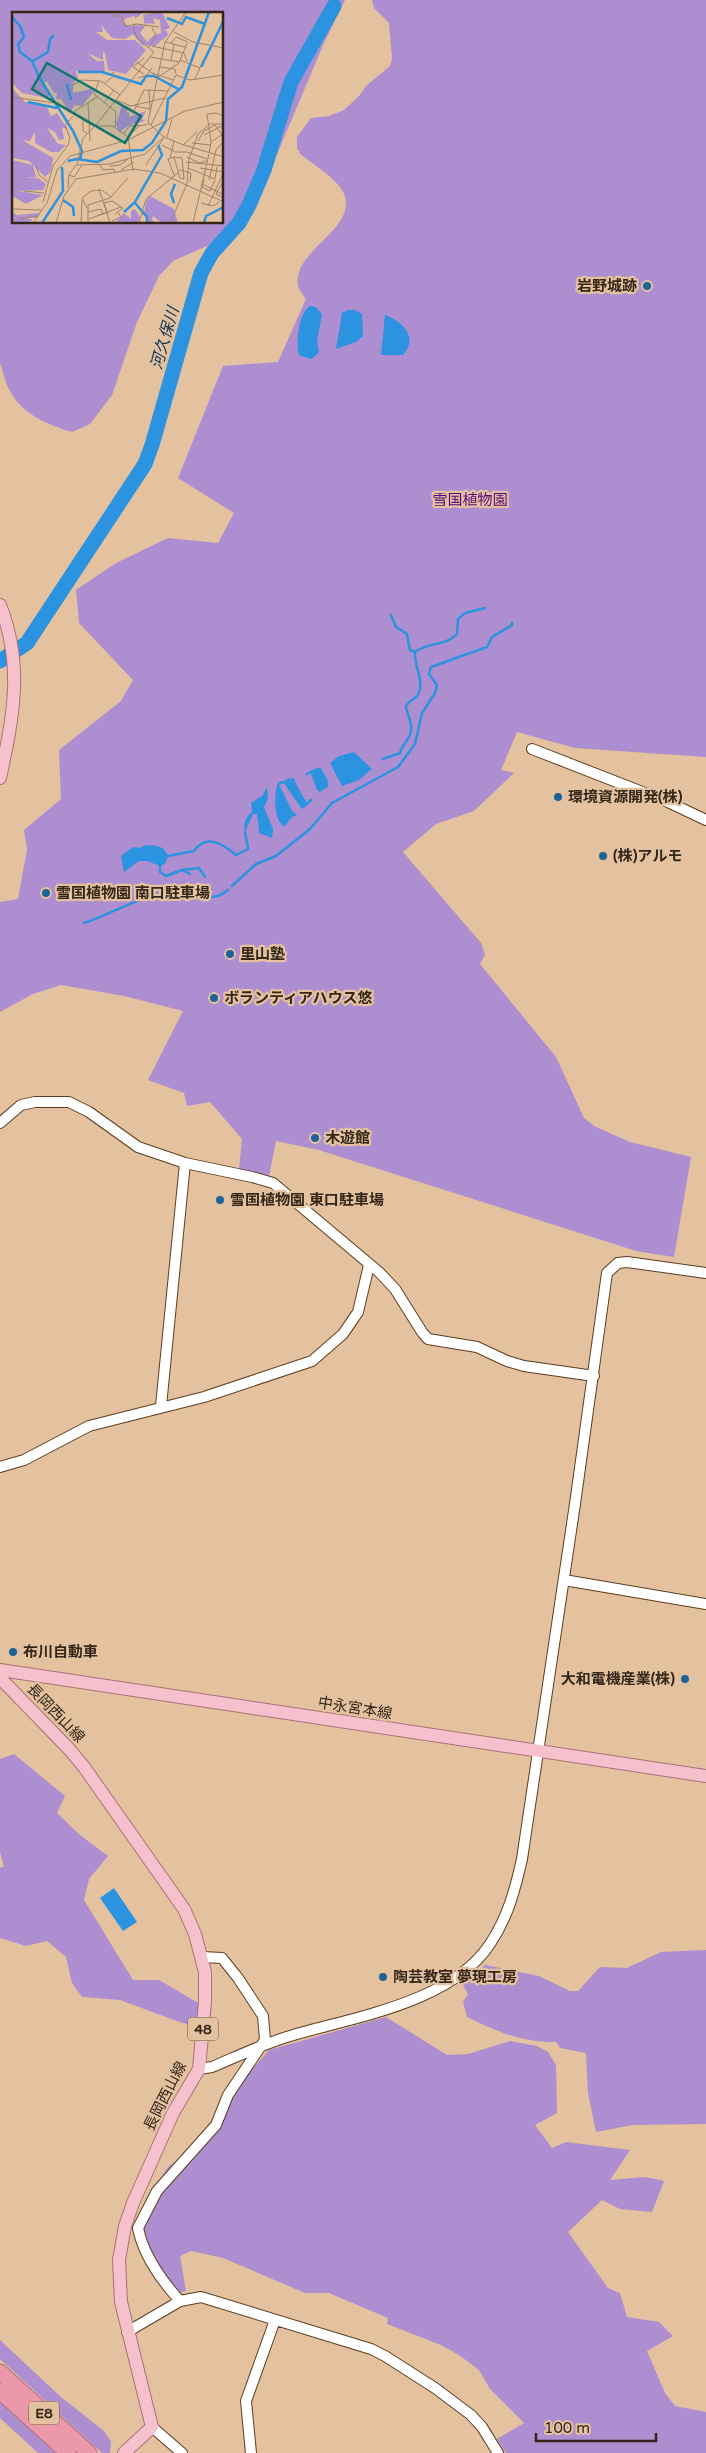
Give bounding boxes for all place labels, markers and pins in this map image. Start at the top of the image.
place label: 岩野城跡 [577,277,637,295]
marker: 岩野城跡 [641,280,653,292]
place label: 環境資源開発(株) [568,788,683,806]
marker: 環境資源開発(株) [552,791,564,803]
place label: (株)アルモ [613,847,682,865]
marker: (株)アルモ [597,850,609,862]
place label: 雪国植物園 南口駐車場 [56,884,210,902]
marker: 雪国植物園 南口駐車場 [40,887,52,899]
place label: 里山塾 [240,945,285,963]
marker: 里山塾 [224,948,236,960]
place label: ボランティアハウス悠 [224,989,373,1007]
marker: ボランティアハウス悠 [208,992,220,1004]
place label: 木遊館 [325,1129,370,1147]
marker: 木遊館 [309,1132,321,1144]
place label: 雪国植物園 東口駐車場 [230,1191,384,1209]
marker: 雪国植物園 東口駐車場 [214,1194,226,1206]
place label: 布川自動車 [23,1643,98,1661]
marker: 布川自動車 [7,1646,19,1658]
place label: 大和電機産業(株) [561,1670,675,1688]
marker: 大和電機産業(株) [679,1673,691,1685]
place label: 陶芸教室 夢現工房 [393,1968,517,1986]
marker: 陶芸教室 夢現工房 [377,1971,389,1983]

